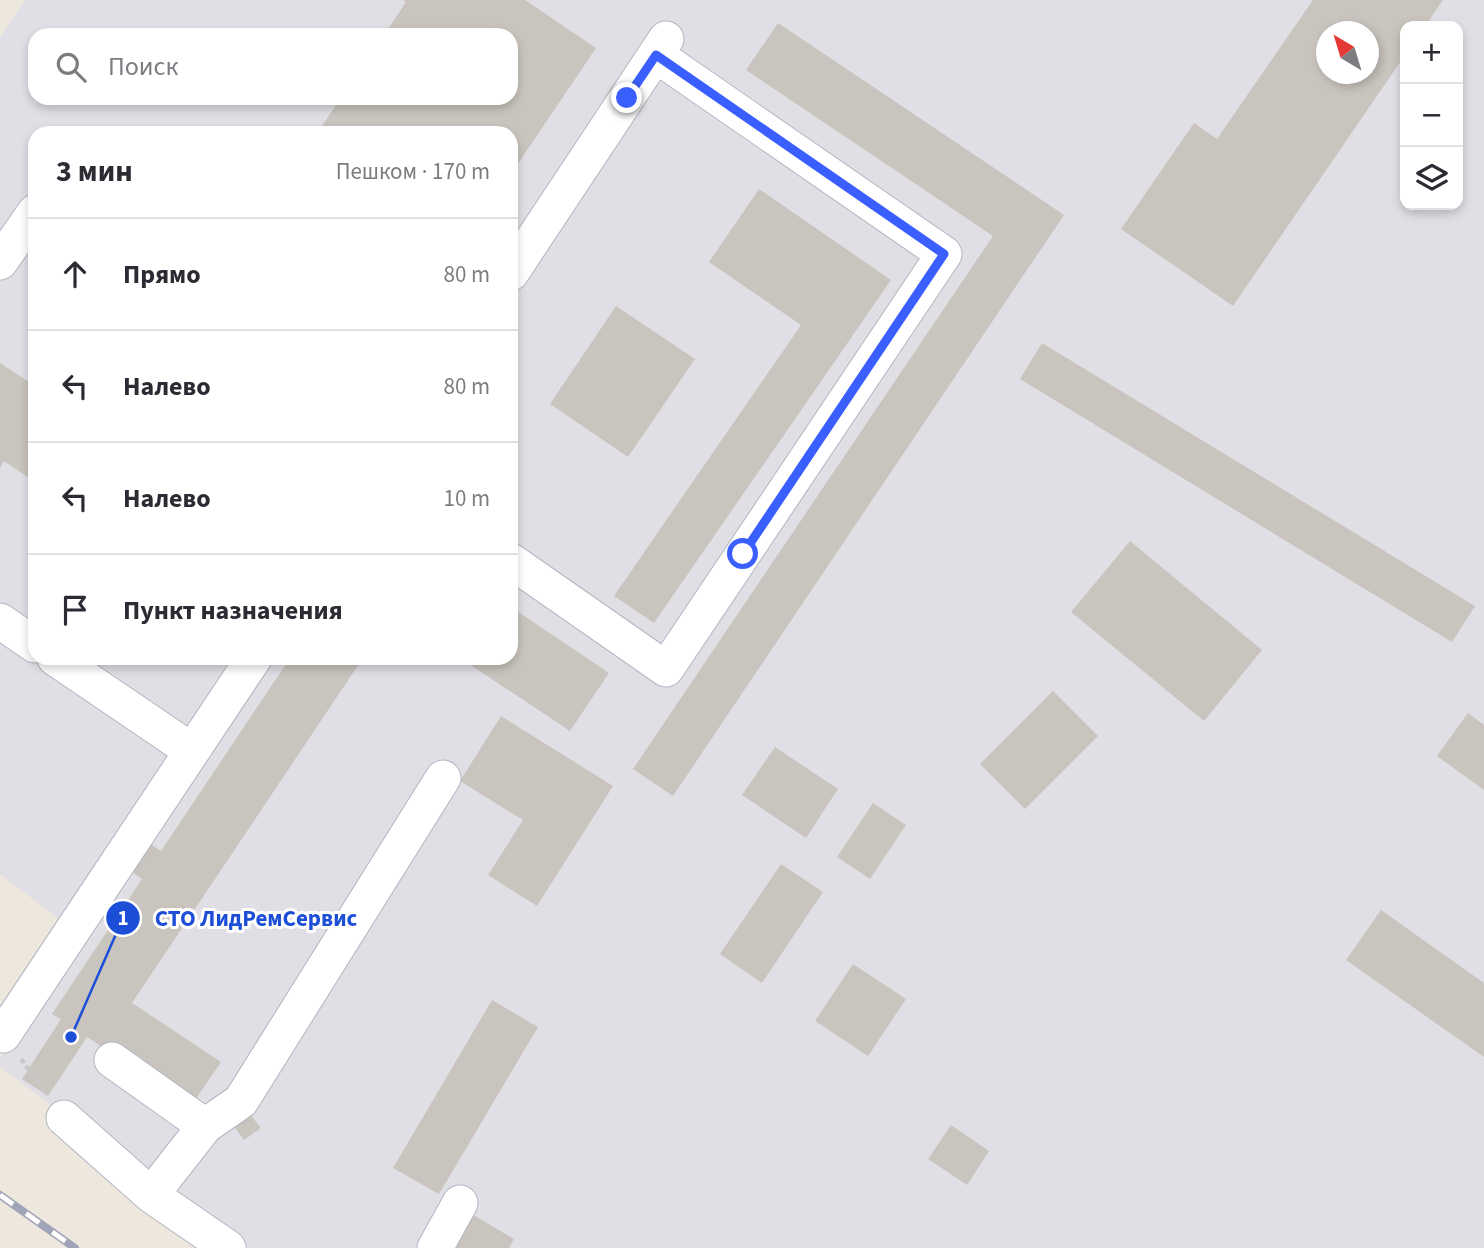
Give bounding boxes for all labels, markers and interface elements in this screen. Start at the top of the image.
north arrow [1316,21,1379,84]
map controls [1400,21,1463,210]
button: + [1400,21,1463,84]
search box [28,28,518,105]
icon: search [52,48,90,86]
text: Поиск [108,48,178,85]
route end [611,82,642,113]
button: − [1400,84,1463,147]
button: layers [1400,147,1463,210]
text: 3 мин [56,150,133,193]
text: Пешком · 170 m [336,155,490,188]
icon: ahead [56,255,94,293]
text: Прямо [123,256,201,293]
text: 80 m [443,258,490,291]
icon: left [56,367,94,405]
text: Налево [123,368,211,405]
text: 80 m [443,370,490,403]
icon: left [56,479,94,517]
text: Налево [123,480,211,517]
text: 10 m [443,482,490,515]
route start [727,538,758,569]
icon: arrive [56,591,94,629]
text: Пункт назначения [123,592,343,629]
callout: СТО ЛидРемСервис [105,896,371,940]
text: СТО ЛидРемСервис [155,902,358,935]
text: 1 [117,903,129,933]

